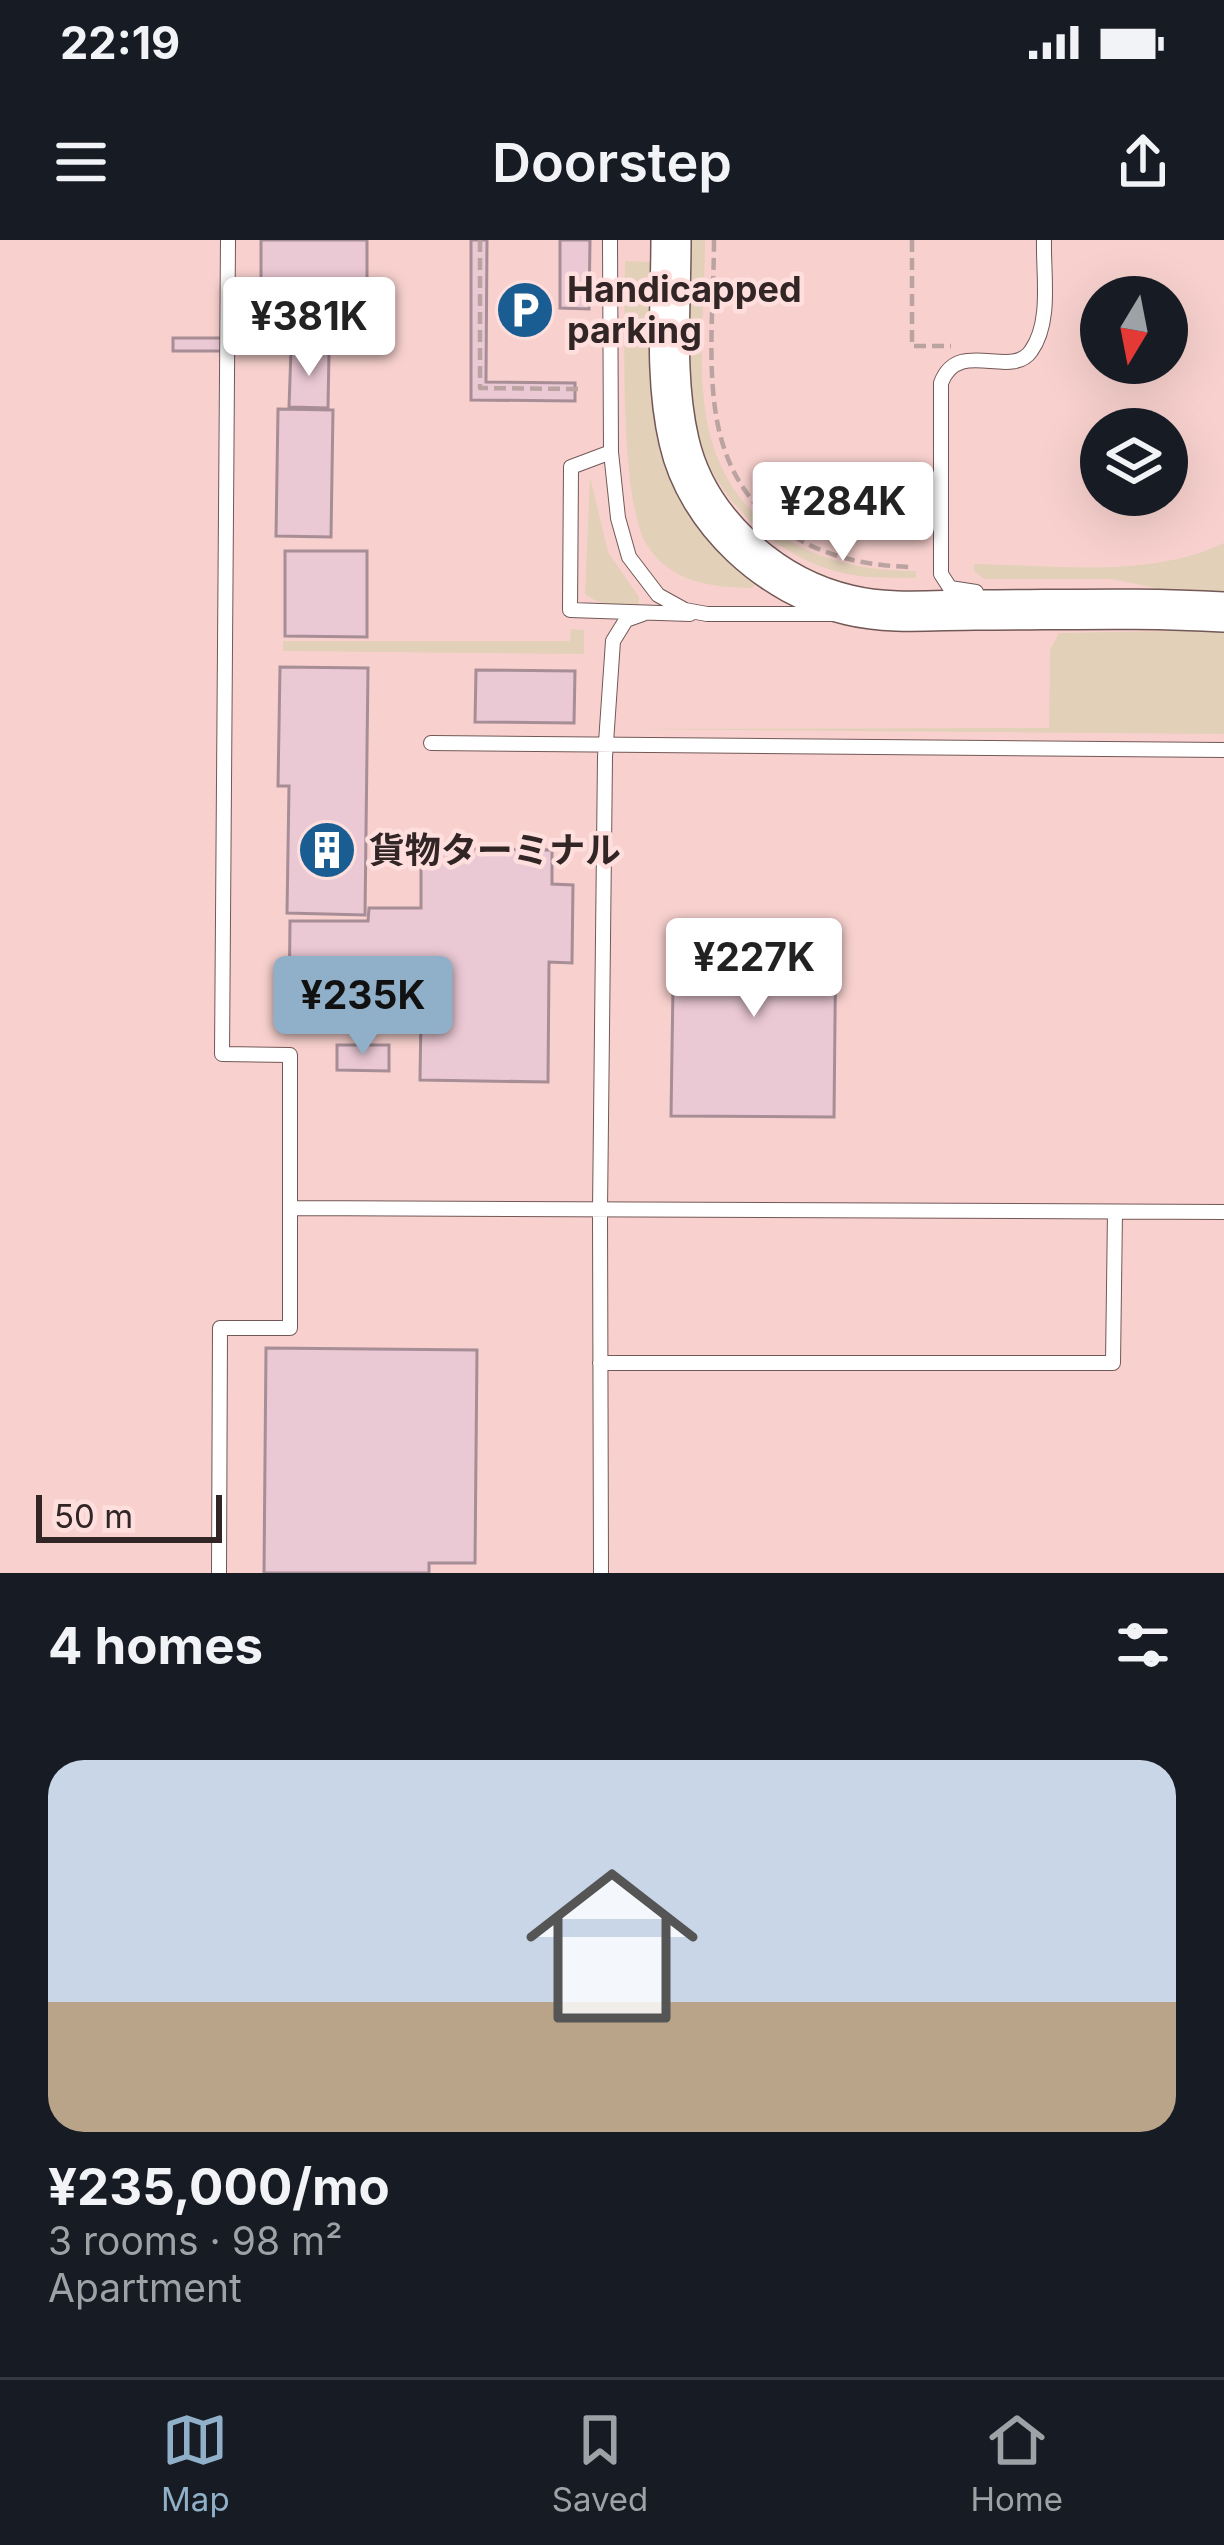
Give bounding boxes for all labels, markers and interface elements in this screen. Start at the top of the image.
text: 22:19 [60,15,180,70]
icon: menu [48,129,114,195]
icon: share [1110,129,1176,195]
text: Doorstep [492,130,732,195]
place label: Handicapped parking [567,267,802,352]
north arrow [1080,276,1188,384]
map controls [1080,276,1188,516]
pin: ¥381K [225,277,393,379]
parking icon: Handicapped parking [494,279,556,341]
text: ¥381K [250,292,368,339]
button: layers [1080,408,1188,516]
pin: ¥284K [759,462,927,564]
text: ¥284K [780,477,906,524]
building icon: 貨物ターミナル [296,819,358,881]
place label: 貨物ターミナル [369,828,621,872]
pin: ¥227K [670,918,838,1020]
text: ¥227K [693,933,815,980]
pin: ¥235K [279,956,447,1058]
text: ¥235K [301,971,425,1018]
scale bar [36,1489,222,1542]
text: 50 m [54,1496,133,1536]
icon: filters [1110,1612,1176,1678]
text: 4 homes [48,1615,263,1676]
icon: home [504,1838,720,2054]
text: ¥235,000/mo [48,2156,390,2217]
text: 3 rooms · 98 m² [48,2217,342,2264]
text: Apartment [48,2264,242,2311]
tab: Map [161,2407,230,2519]
tab: Saved [552,2407,648,2519]
tab: Home [970,2407,1063,2519]

